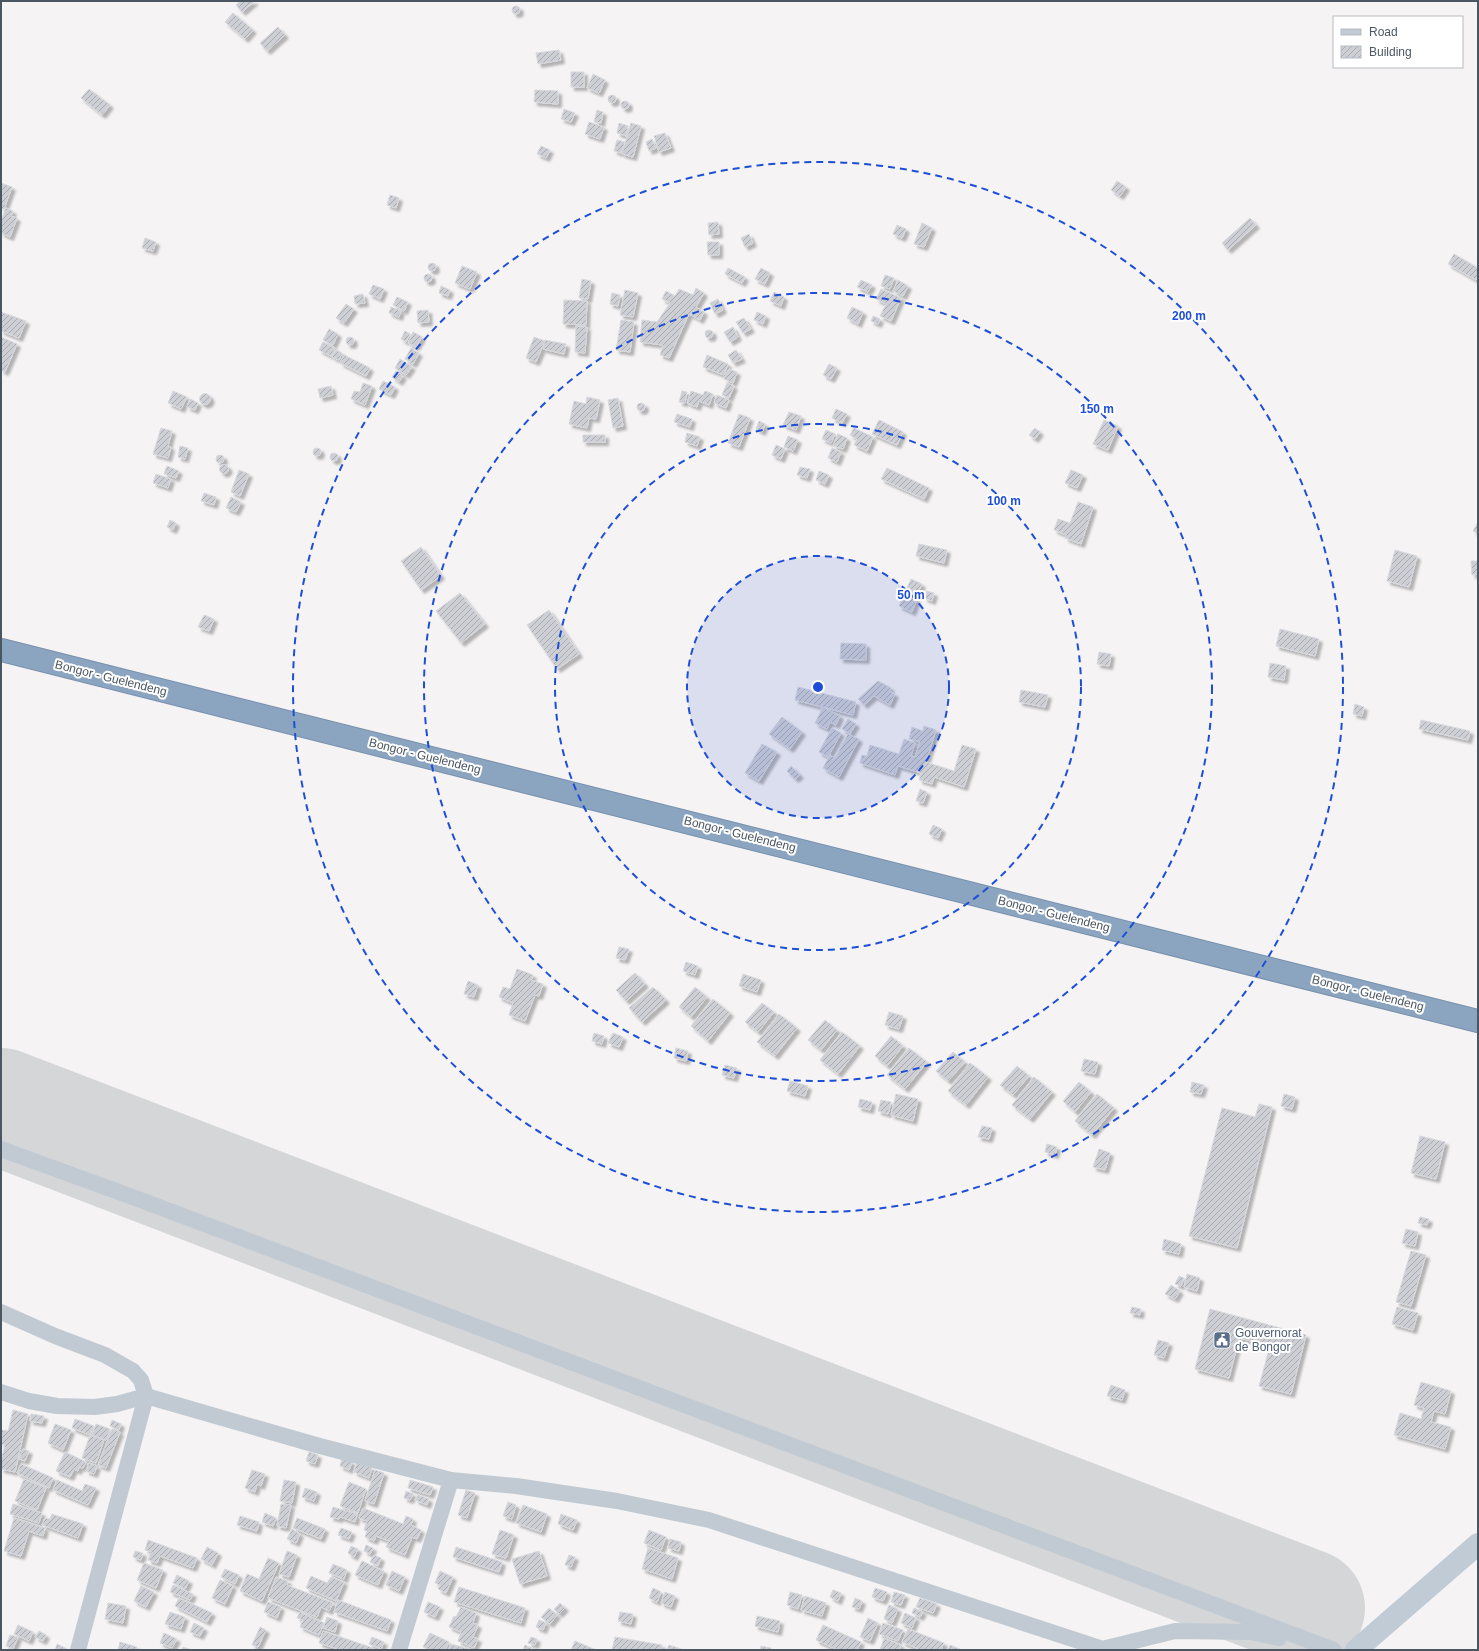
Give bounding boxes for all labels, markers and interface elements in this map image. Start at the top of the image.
legend [1333,16,1463,68]
text: Road [1369,25,1398,39]
text: Building [1369,45,1412,59]
text: 200 m [1172,309,1206,323]
text: 150 m [1080,402,1114,416]
text: 100 m [987,494,1021,508]
text: 50 m [897,588,925,602]
street label: Bongor - Guelendeng [54,657,168,699]
centre of rings [811,680,825,694]
street label: Bongor - Guelendeng [368,735,482,777]
street label: Bongor - Guelendeng [683,813,797,855]
street label: Bongor - Guelendeng [997,893,1111,935]
street label: Bongor - Guelendeng [1311,972,1425,1014]
place label: Gouvernorat de Bongor [1235,1326,1302,1354]
public building icon: Gouvernorat de Bongor [1212,1330,1232,1350]

